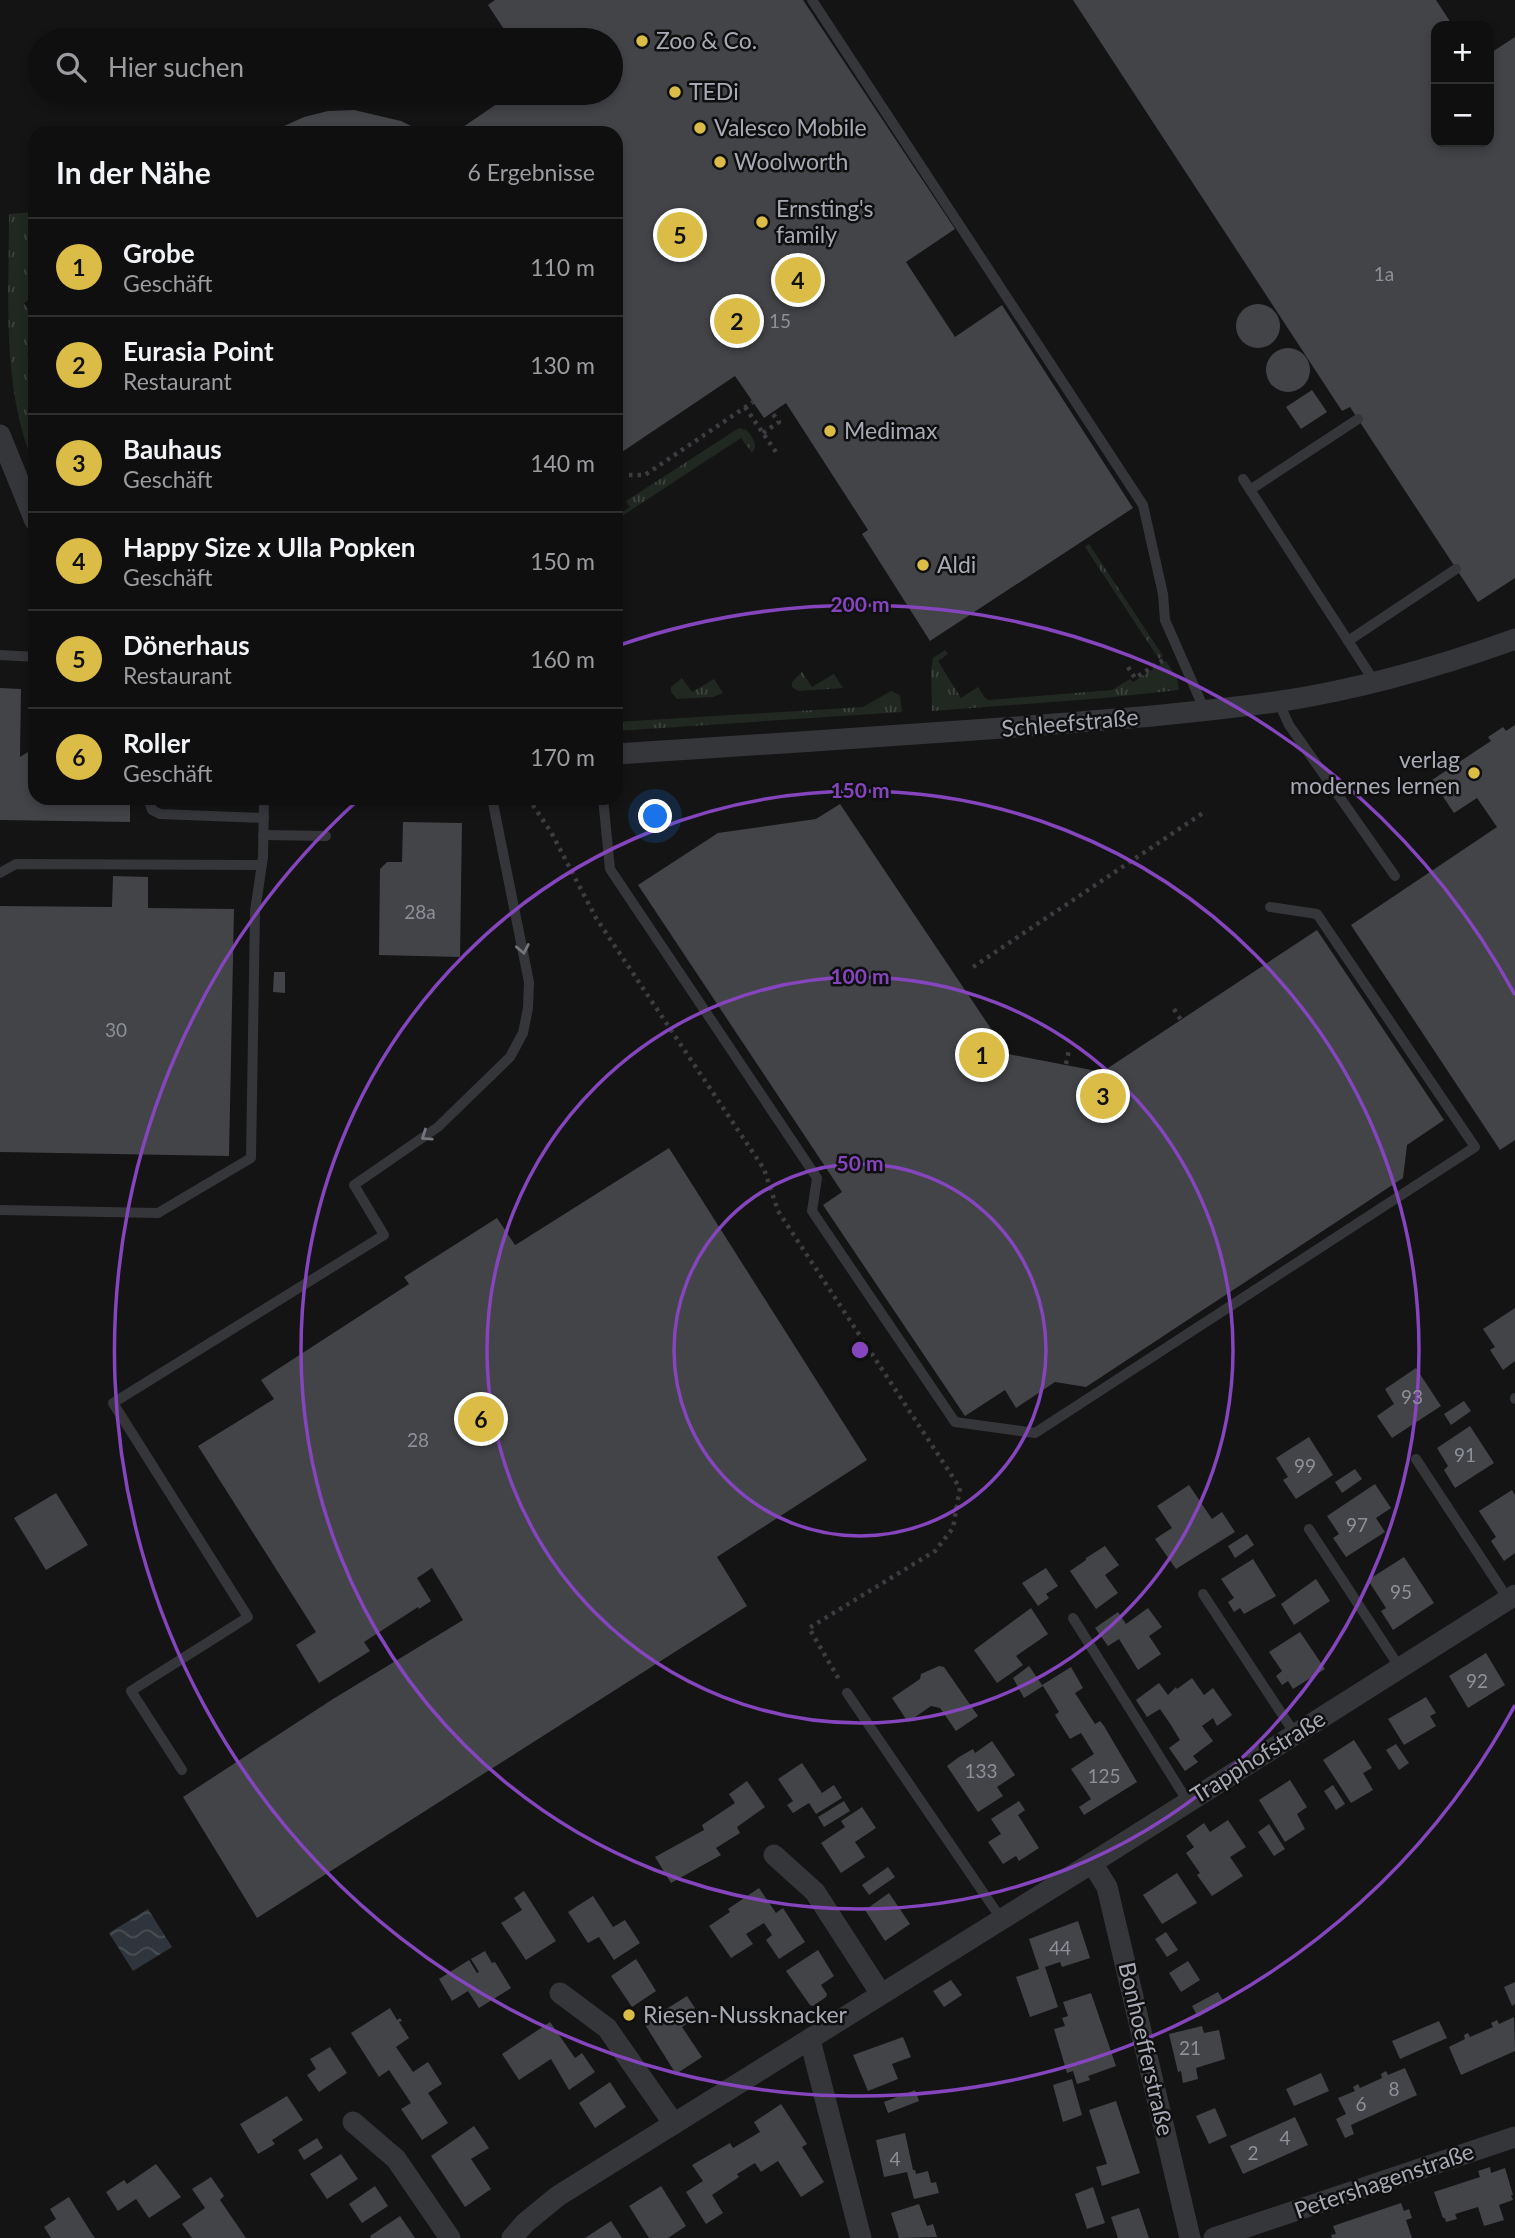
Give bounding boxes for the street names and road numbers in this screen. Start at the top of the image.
street label: Schleefstraße [1000,702,1139,742]
street label: Trapphofstraße [1185,1704,1330,1809]
street label: Bonhoefferstraße [1113,1959,1181,2138]
street label: Petershagenstraße [1290,2136,1477,2224]

